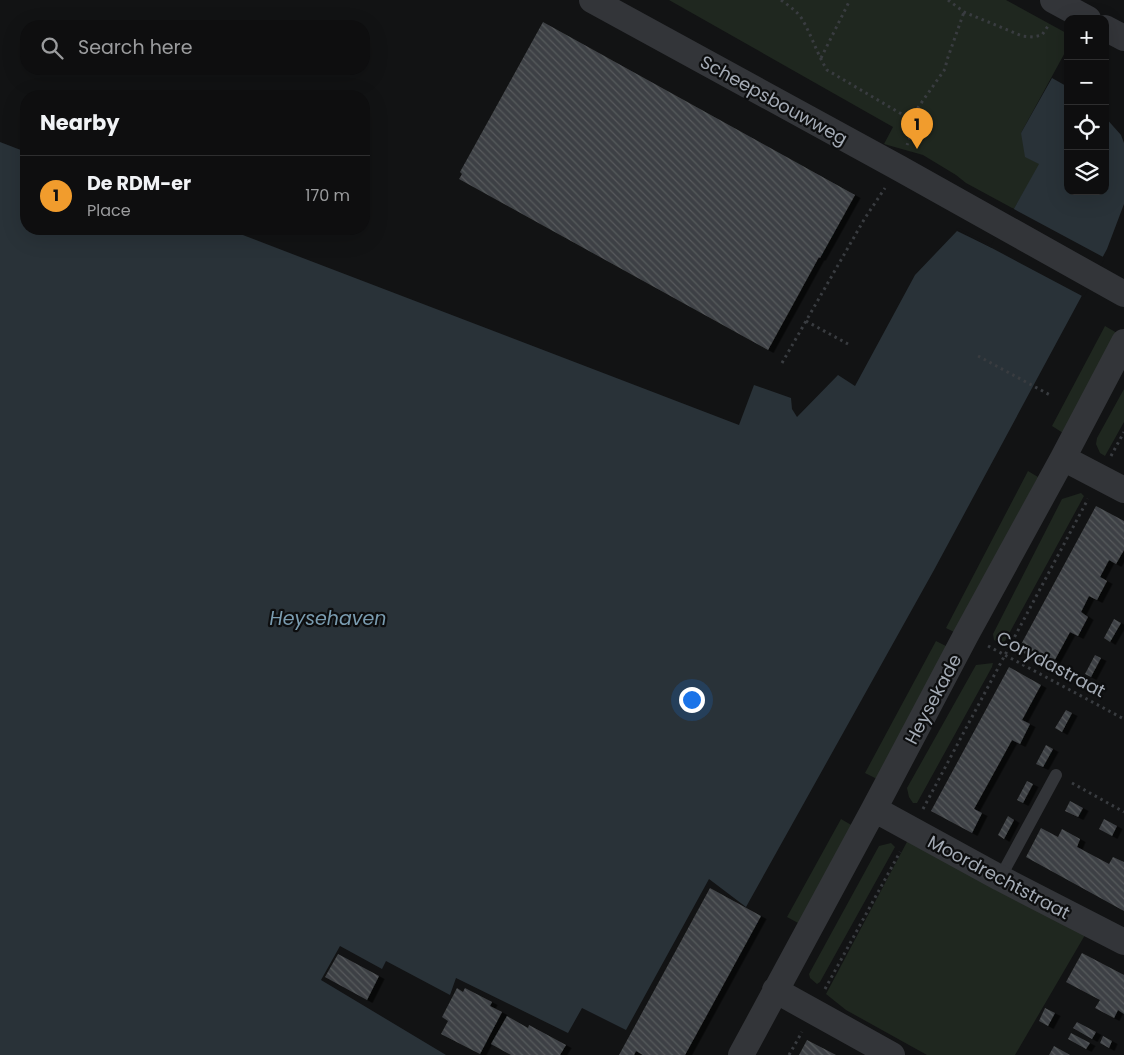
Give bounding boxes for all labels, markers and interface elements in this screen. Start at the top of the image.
map controls [1064,15,1109,195]
button: + [1064,15,1109,60]
search box [20,20,370,75]
icon: search [38,34,66,62]
text: Search here [78,34,192,61]
street label: Scheepsbouwweg [696,49,852,151]
button: − [1064,60,1109,105]
button: locate [1064,105,1109,150]
text: Nearby [40,108,120,137]
pin: 1 [901,108,933,149]
button: layers [1064,150,1109,195]
text: De RDM-er [87,170,191,197]
text: 1 [53,184,59,207]
text: 170 m [305,184,350,207]
text: Place [87,199,131,222]
water label: Heysehaven [270,605,386,632]
street label: Corydastraat [992,625,1110,703]
street label: Heysekade [899,649,967,749]
your location [679,687,705,713]
street label: Moordrechtstraat [923,829,1075,925]

